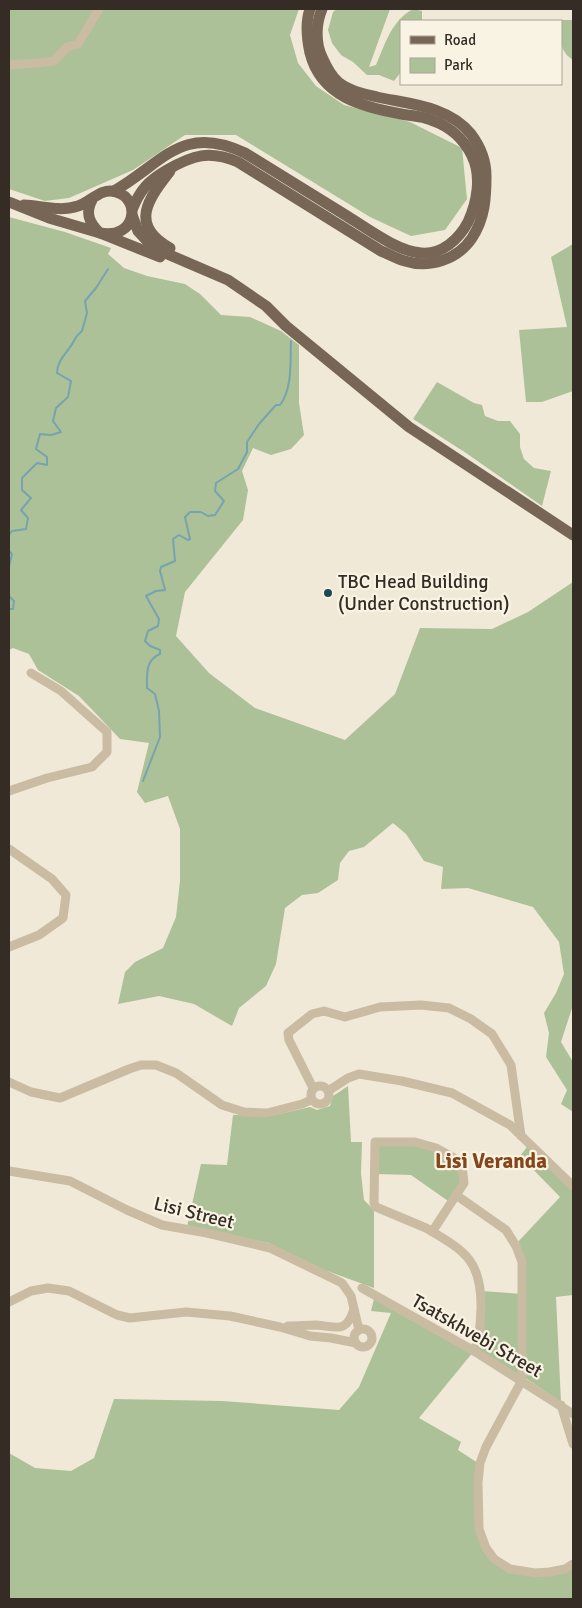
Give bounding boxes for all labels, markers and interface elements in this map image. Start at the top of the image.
legend [400,20,562,85]
text: Road [444,31,476,49]
text: Park [444,56,473,74]
place label: TBC Head Building (Under Construction) [338,570,509,616]
marker: TBC Head Building (Under Construction) [322,587,334,599]
district label: Lisi Veranda [435,1148,547,1174]
street label: Lisi Street [151,1191,237,1235]
street label: Tsatskhvebi Street [407,1289,547,1383]

